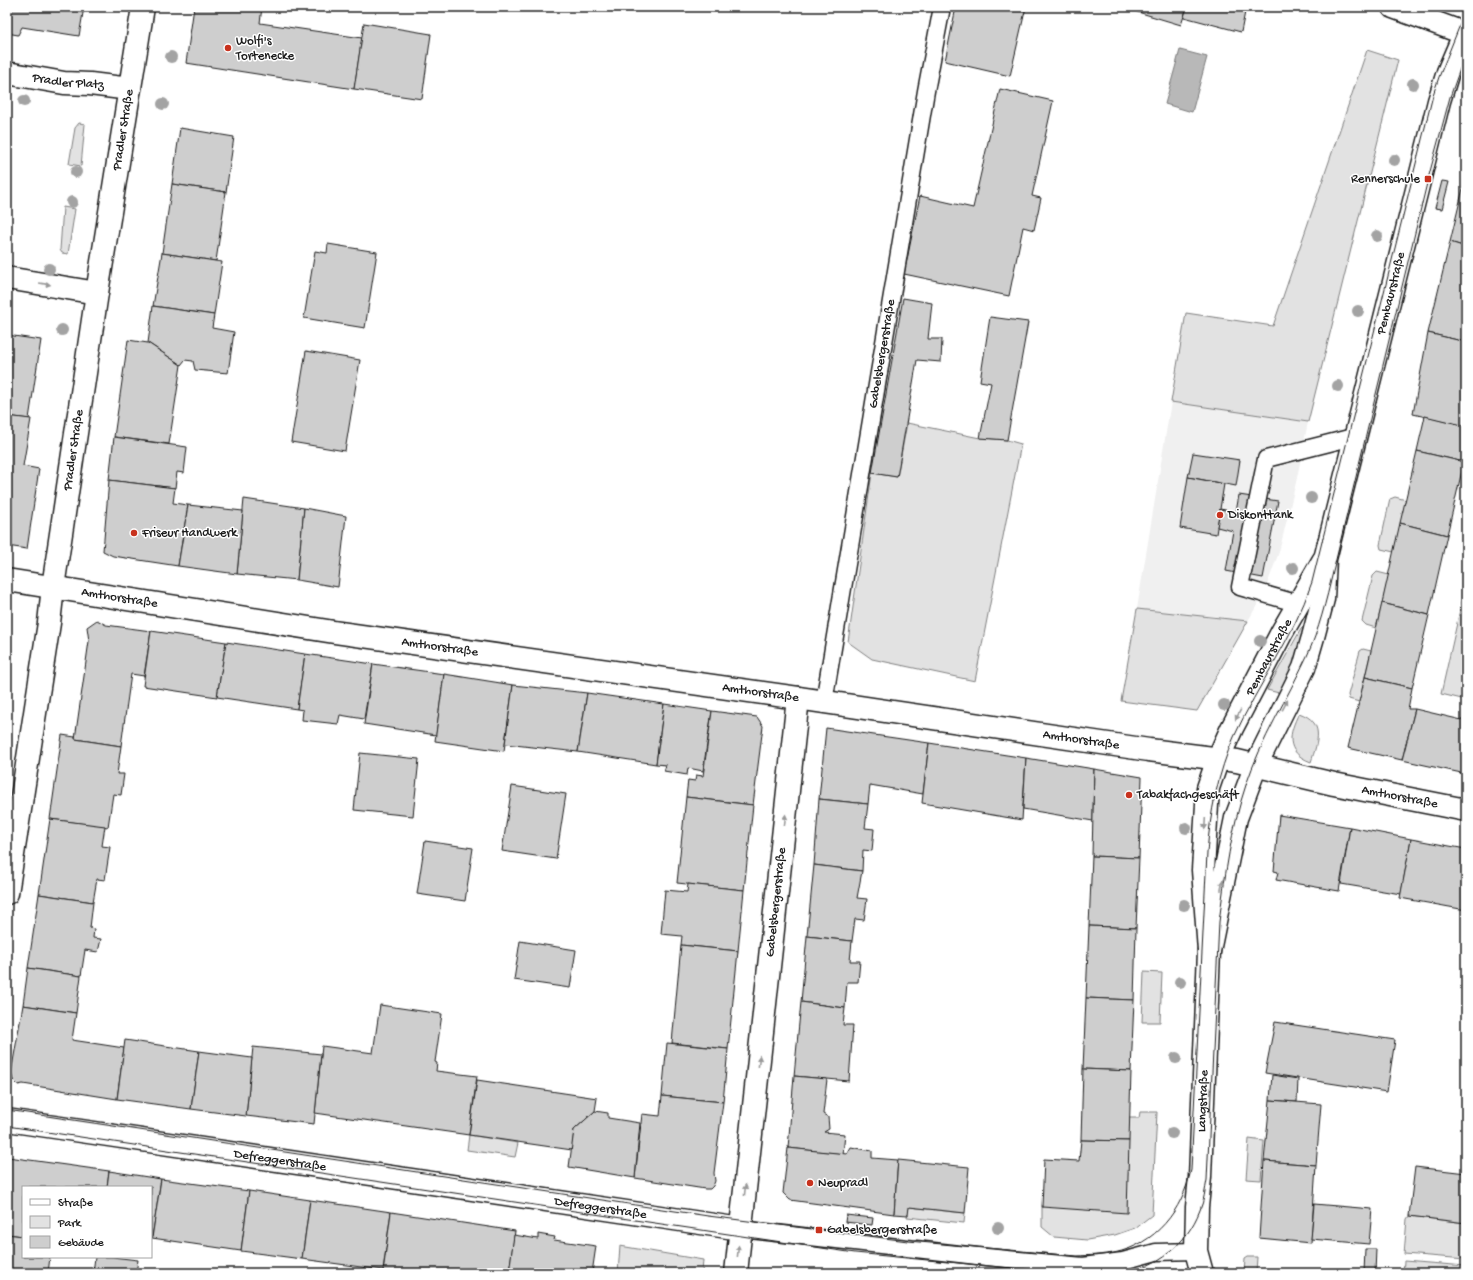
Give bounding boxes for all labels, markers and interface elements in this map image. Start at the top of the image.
place label: Wolfi's Tortenecke [235,34,294,64]
marker: Wolfi's Tortenecke [223,43,233,53]
street label: Pradler Platz [30,70,106,93]
street label: Pradler Straße [109,88,137,172]
place label: Rennerschule [1351,172,1420,187]
marker: Rennerschule [1423,174,1433,184]
street label: Pembaurstraße [1373,250,1409,337]
one-way arrow [39,281,52,287]
street label: Gabelsbergerstraße [866,298,899,409]
street label: Pradler Straße [60,408,87,493]
place label: Diskonttank [1227,508,1294,523]
marker: Diskonttank [1215,510,1225,520]
place label: Friseur Handwerk [141,526,238,541]
marker: Friseur Handwerk [129,528,139,538]
street label: Amthorstraße [80,584,159,611]
street label: Pembaurstraße [1242,616,1296,699]
street label: Amthorstraße [401,634,479,660]
street label: Amthorstraße [721,680,800,706]
one-way arrow [1282,699,1288,711]
one-way arrow [1235,709,1241,721]
street label: Amthorstraße [1042,727,1121,753]
street label: Amthorstraße [1360,782,1439,812]
place label: Tabakfachgeschäft [1136,788,1240,803]
marker: Tabakfachgeschäft [1124,790,1134,800]
one-way arrow [782,814,788,826]
one-way arrow [1202,818,1208,831]
street label: Gabelsbergerstraße [763,846,789,958]
one-way arrow [1219,879,1225,891]
one-way arrow [756,1055,762,1067]
street label: Langstraße [1194,1069,1212,1132]
street label: Defreggerstraße [232,1146,327,1175]
place label: Neupradl [818,1176,868,1191]
marker: Neupradl [805,1178,815,1188]
one-way arrow [742,1184,748,1196]
legend [22,1186,152,1258]
street label: Defreggerstraße [552,1194,648,1222]
text: Straße [58,1197,94,1211]
text: Park [57,1217,83,1231]
place label: Gabelsbergerstraße [827,1223,937,1238]
marker: Gabelsbergerstraße [814,1225,824,1235]
text: Gebäude [58,1237,104,1251]
one-way arrow [735,1245,742,1257]

